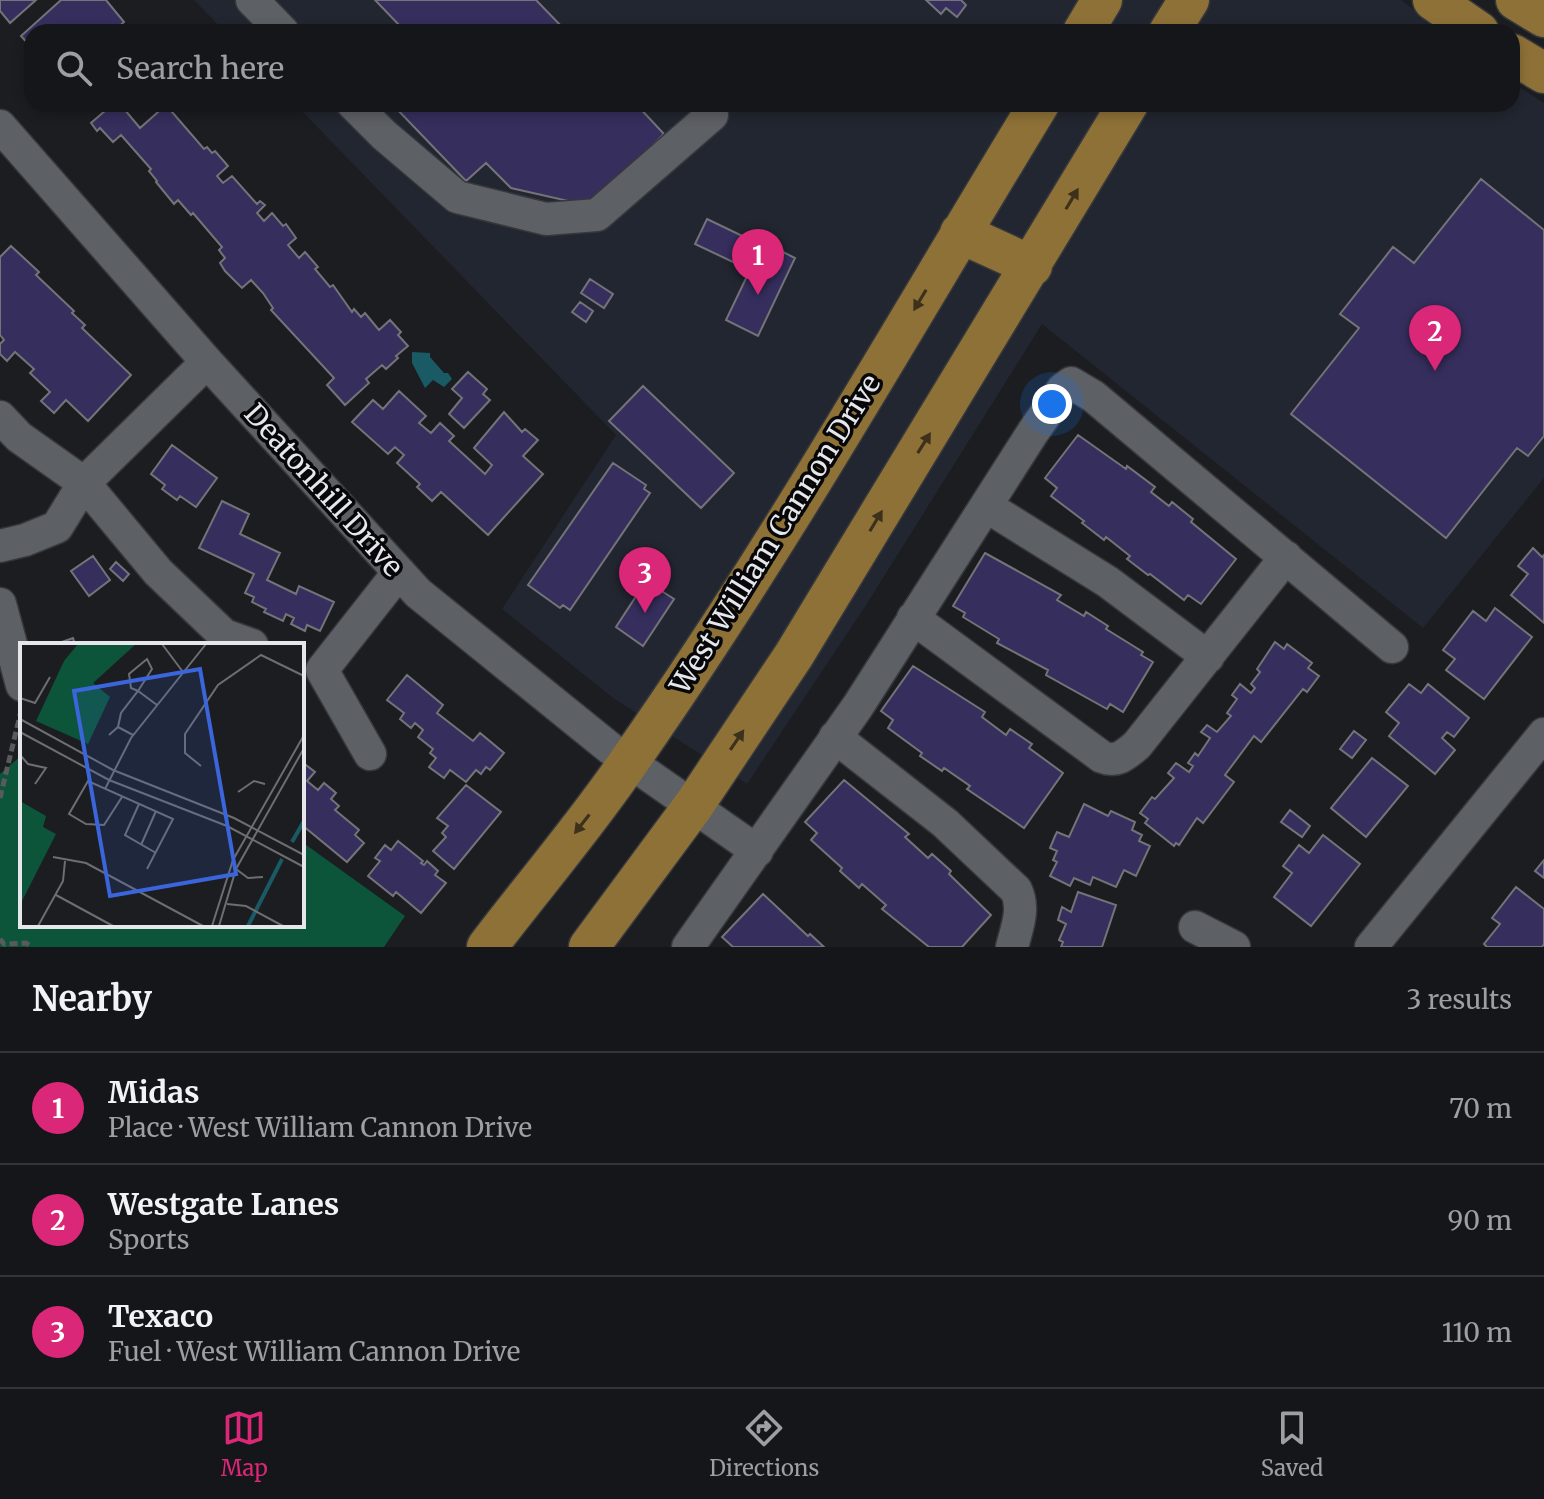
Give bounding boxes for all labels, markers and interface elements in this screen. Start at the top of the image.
search box [24,24,1520,112]
icon: search [52,46,96,90]
text: Search here [116,49,284,87]
one-way arrow [1065,188,1079,210]
pin: 1 [732,229,784,295]
one-way arrow [914,289,928,311]
pin: 2 [1409,305,1461,371]
street label: West William Cannon Drive [661,367,888,701]
your location [1032,384,1072,424]
street label: Deatonhill Drive [237,396,411,584]
one-way arrow [916,432,930,454]
one-way arrow [868,509,883,532]
pin: 3 [619,547,671,613]
inset map [20,643,304,927]
one-way arrow [729,729,744,751]
one-way arrow [574,814,590,834]
text: Nearby [32,978,152,1020]
text: 3 results [1407,983,1512,1016]
text: Midas [108,1073,199,1111]
text: 1 [52,1092,64,1125]
text: 70 m [1449,1092,1512,1125]
text: Place · West William Cannon Drive [108,1111,532,1144]
text: Westgate Lanes [108,1185,339,1223]
text: 2 [50,1204,66,1237]
text: 90 m [1448,1204,1512,1237]
text: Sports [108,1223,190,1256]
text: Texaco [108,1297,213,1335]
text: 3 [51,1316,65,1349]
text: 110 m [1442,1316,1512,1349]
text: Fuel · West William Cannon Drive [108,1335,520,1368]
tab: Map [221,1406,268,1482]
tab: Directions [709,1406,819,1482]
tab: Saved [1261,1406,1323,1482]

